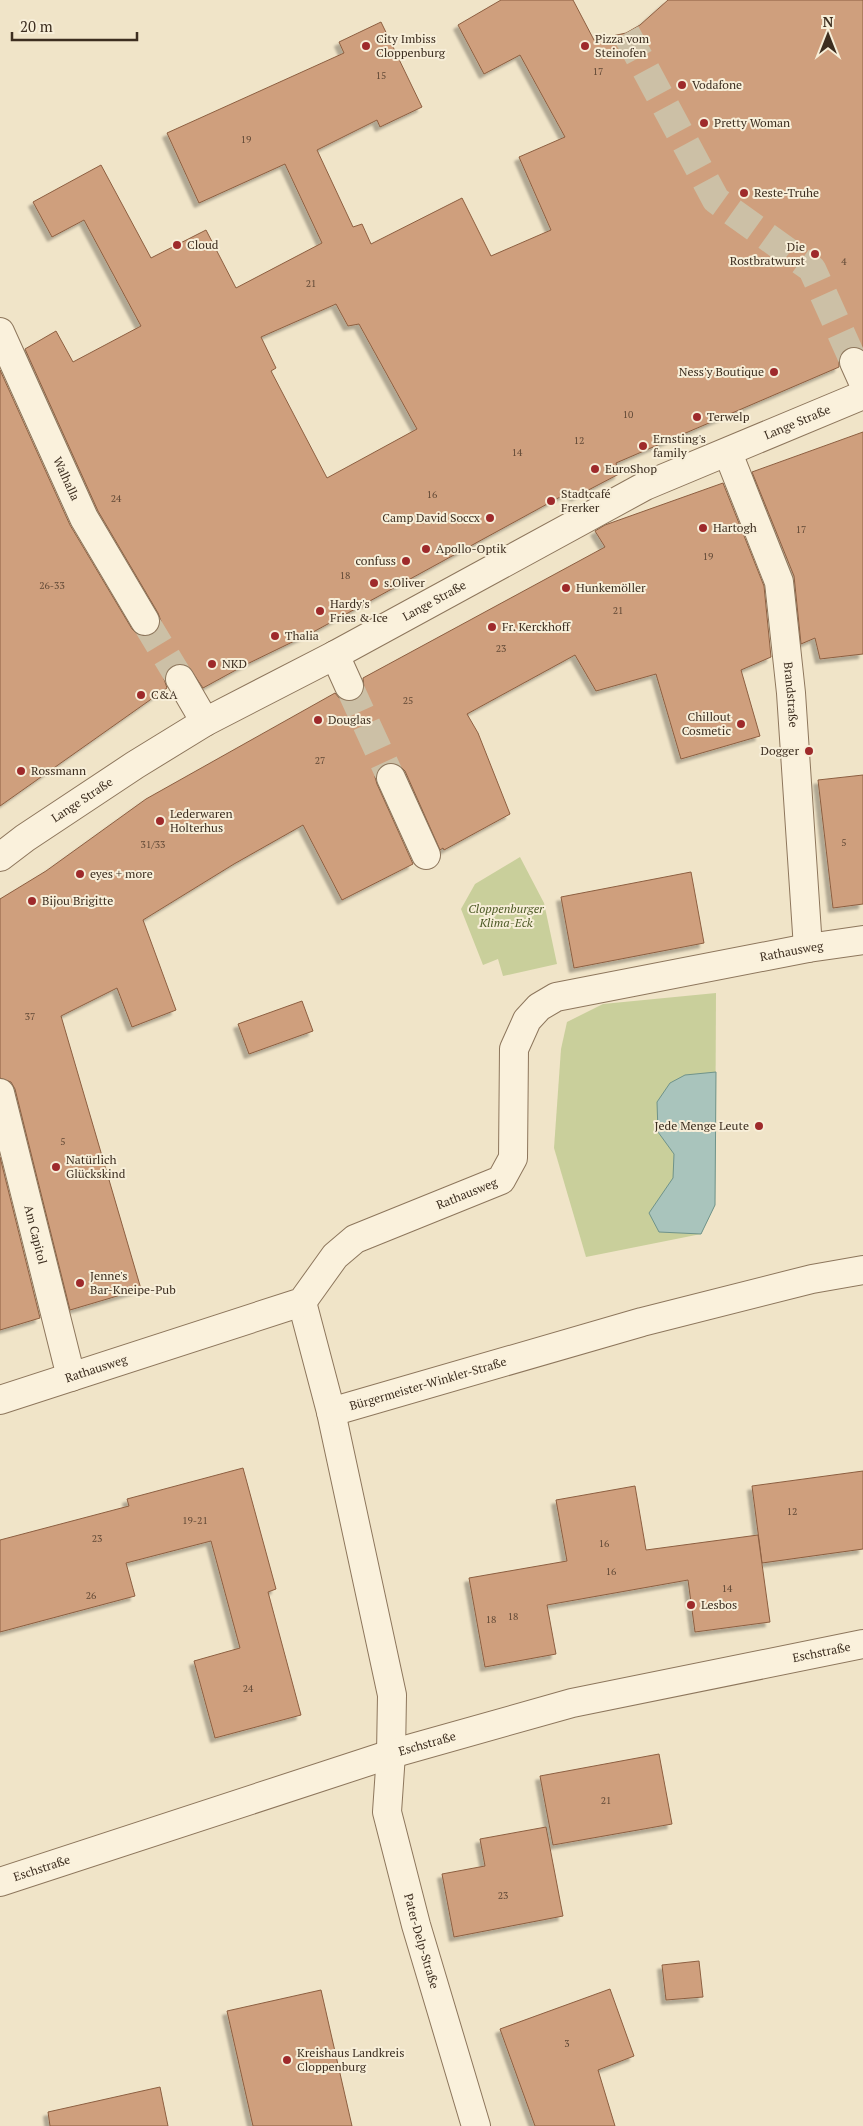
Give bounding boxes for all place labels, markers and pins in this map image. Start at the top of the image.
place label: City Imbiss Cloppenburg [376,31,446,60]
place label: Pizza vom Steinofen [595,31,650,60]
marker: City Imbiss Cloppenburg [360,40,372,52]
marker: Pizza vom Steinofen [579,40,591,52]
place label: Vodafone [692,77,742,92]
marker: Vodafone [676,79,688,91]
place label: Pretty Woman [714,115,790,130]
marker: Pretty Woman [698,117,710,129]
place label: Reste-Truhe [754,185,819,200]
marker: Reste-Truhe [738,187,750,199]
place label: Cloud [187,237,219,252]
marker: Cloud [171,239,183,251]
place label: Die Rostbratwurst [730,239,806,268]
marker: Die Rostbratwurst [809,248,821,260]
place label: Ness'y Boutique [679,364,764,379]
marker: Ness'y Boutique [768,366,780,378]
place label: Terwelp [707,409,750,424]
marker: Terwelp [691,411,703,423]
place label: Ernsting's family [653,431,706,460]
marker: Ernsting's family [637,440,649,452]
place label: EuroShop [605,461,657,476]
marker: EuroShop [589,463,601,475]
place label: Stadtcafé Frerker [561,486,611,515]
marker: Stadtcafé Frerker [545,495,557,507]
place label: Camp David Soccx [382,510,481,525]
marker: Camp David Soccx [484,512,496,524]
place label: Hartogh [713,520,757,535]
marker: Hartogh [697,522,709,534]
place label: Apollo-Optik [436,541,507,556]
marker: Apollo-Optik [420,543,432,555]
place label: confuss [355,553,396,568]
marker: confuss [400,555,412,567]
place label: s.Oliver [384,575,425,590]
marker: s.Oliver [368,577,380,589]
place label: Hunkemöller [576,580,646,595]
marker: Hunkemöller [560,582,572,594]
place label: Hardy's Fries & Ice [330,596,388,625]
marker: Hardy's Fries & Ice [314,605,326,617]
place label: Fr. Kerckhoff [502,619,571,634]
marker: Fr. Kerckhoff [486,621,498,633]
place label: Thalia [285,628,319,643]
marker: Thalia [269,630,281,642]
place label: NKD [222,656,247,671]
marker: NKD [206,658,218,670]
place label: C&A [151,687,178,702]
marker: C&A [135,689,147,701]
place label: Chillout Cosmetic [682,709,732,738]
place label: Douglas [328,712,371,727]
marker: Douglas [312,714,324,726]
marker: Chillout Cosmetic [735,718,747,730]
place label: Dogger [761,743,799,758]
marker: Dogger [803,745,815,757]
place label: Rossmann [31,763,86,778]
marker: Rossmann [15,765,27,777]
place label: Lederwaren Holterhus [170,806,233,835]
marker: Lederwaren Holterhus [154,815,166,827]
place label: eyes + more [90,866,153,881]
marker: eyes + more [74,868,86,880]
place label: Bijou Brigitte [42,893,113,908]
marker: Bijou Brigitte [26,895,38,907]
place label: Jede Menge Leute [654,1118,749,1133]
marker: Jede Menge Leute [753,1120,765,1132]
place label: Natürlich Glückskind [66,1152,126,1181]
marker: Natürlich Glückskind [50,1161,62,1173]
place label: Jenne's Bar-Kneipe-Pub [90,1268,176,1297]
marker: Jenne's Bar-Kneipe-Pub [74,1277,86,1289]
place label: Lesbos [701,1597,737,1612]
marker: Lesbos [685,1599,697,1611]
place label: Kreishaus Landkreis Cloppenburg [297,2045,404,2074]
marker: Kreishaus Landkreis Cloppenburg [281,2054,293,2066]

